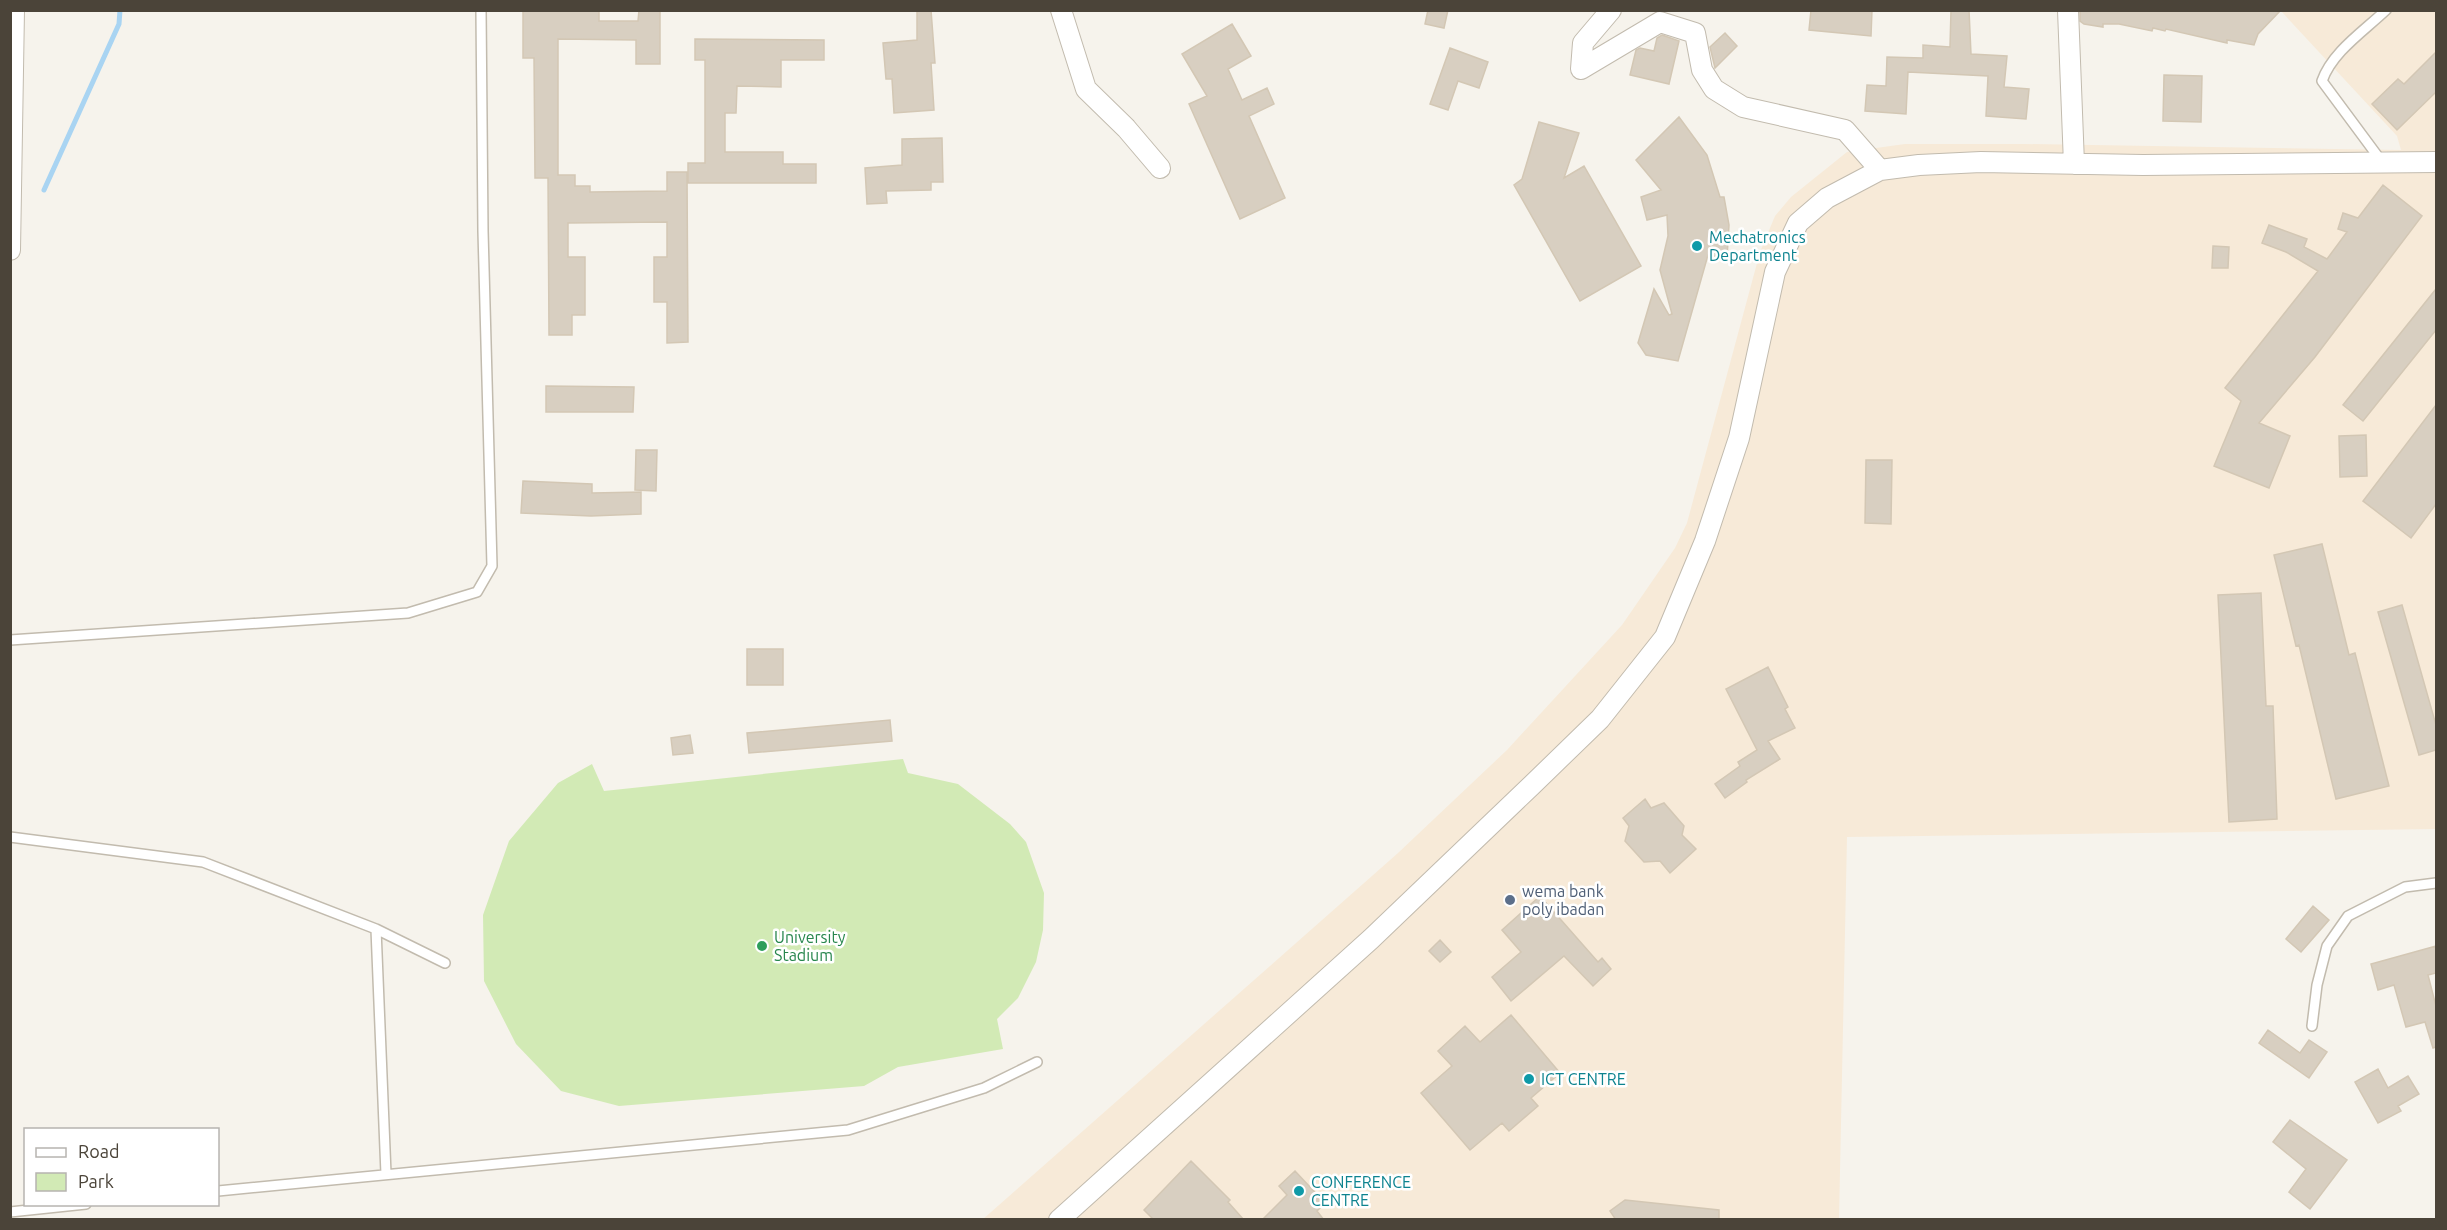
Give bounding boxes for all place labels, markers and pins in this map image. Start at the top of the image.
place label: Mechatronics Department [1709,228,1806,264]
marker: Mechatronics Department [1690,239,1704,253]
place label: wema bank poly ibadan [1522,882,1604,918]
marker: wema bank poly ibadan [1503,893,1517,907]
place label: University Stadium [774,928,846,964]
marker: University Stadium [755,939,769,953]
place label: ICT CENTRE [1541,1070,1626,1088]
marker: ICT CENTRE [1522,1072,1536,1086]
place label: CONFERENCE CENTRE [1311,1173,1411,1209]
marker: CONFERENCE CENTRE [1292,1184,1306,1198]

